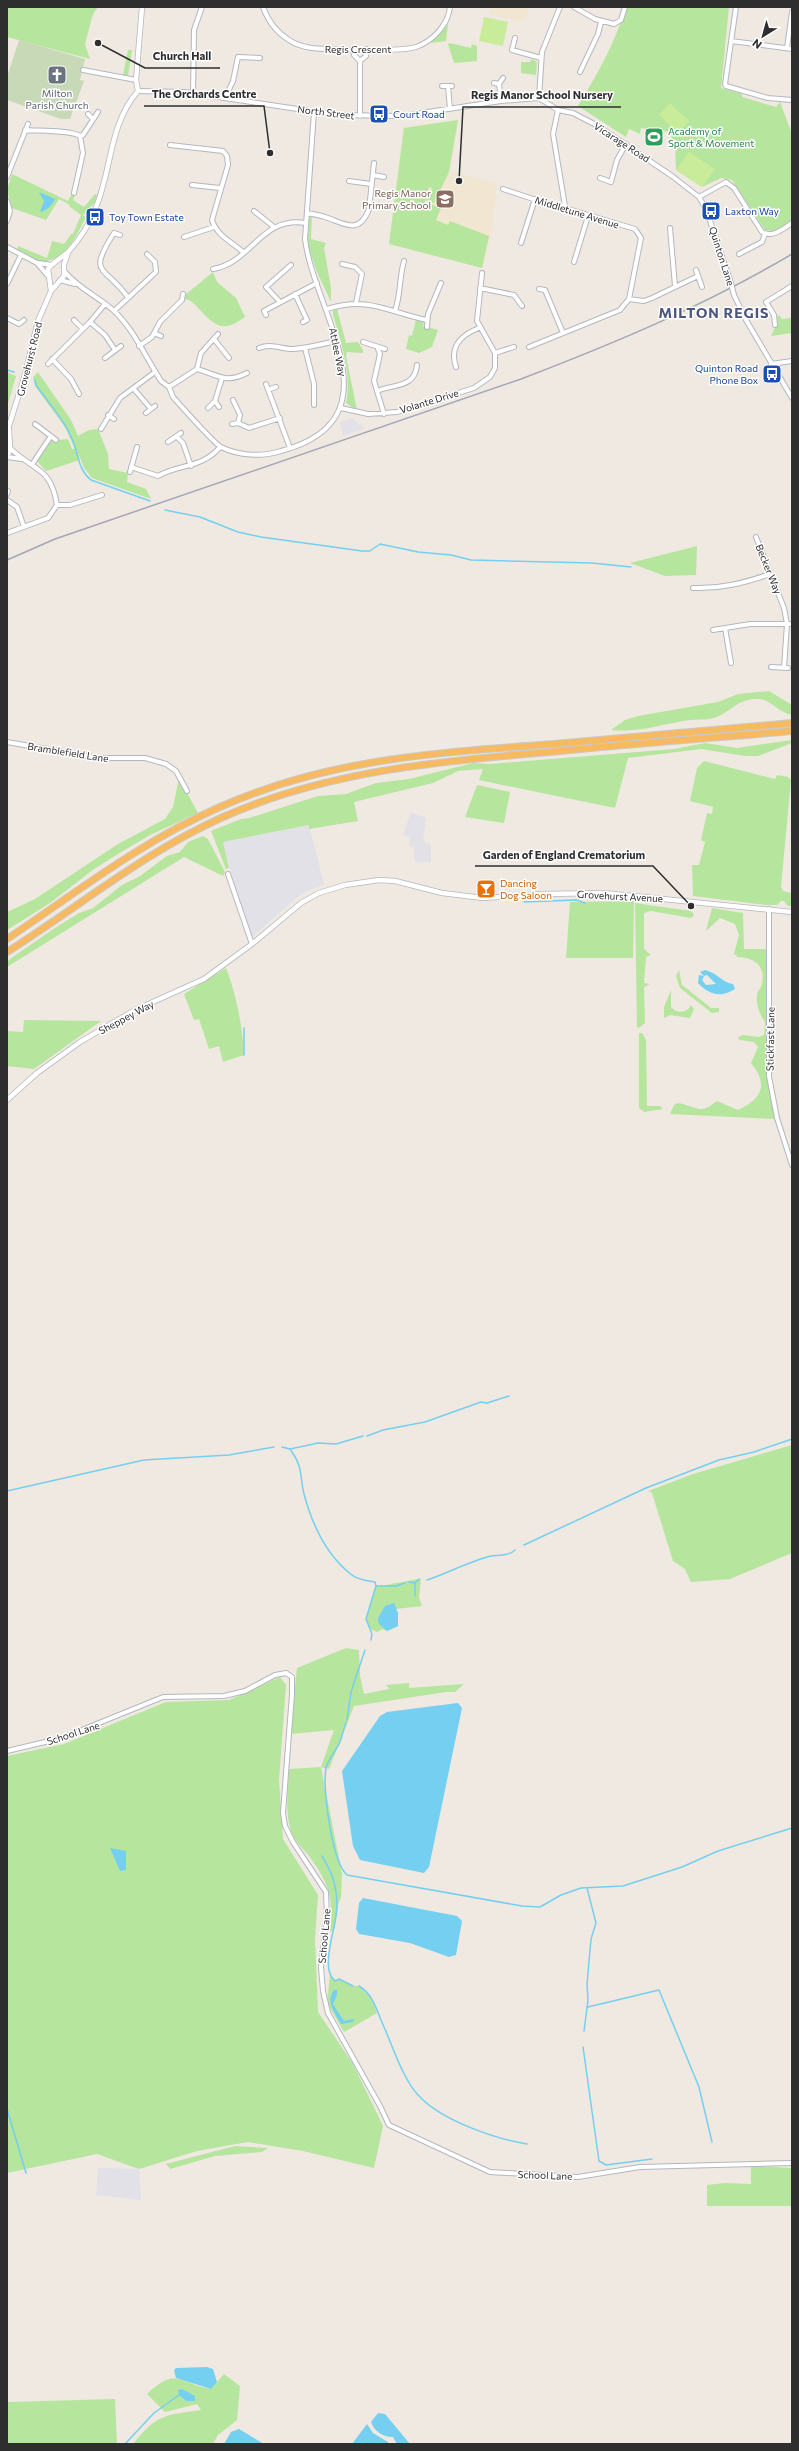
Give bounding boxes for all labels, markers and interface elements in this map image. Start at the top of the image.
north arrow [743,16,783,56]
text: N [749,37,764,52]
street label: Regis Crescent [325,43,391,55]
callout: Church Hall [145,45,220,68]
text: Church Hall [153,49,211,62]
church icon: Milton Parish Church [46,64,68,86]
callout: The Orchards Centre [144,83,264,106]
callout: Regis Manor School Nursery [463,84,621,107]
place label: Milton Parish Church [26,87,88,111]
text: The Orchards Centre [152,87,257,100]
text: Regis Manor School Nursery [471,88,613,101]
street label: North Street [297,103,355,121]
bus stop icon: Court Road [368,103,390,125]
place label: Court Road [393,108,445,120]
street label: Vicarage Road [592,119,653,165]
place label: Academy of Sport & Movement [668,125,754,149]
sports icon: Academy of Sport & Movement [643,126,665,148]
place label: Regis Manor Primary School [362,187,431,211]
school or university icon: Regis Manor Primary School [434,188,456,210]
street label: Middletune Avenue [533,193,621,231]
bus stop icon: Laxton Way [700,200,722,222]
place label: Laxton Way [725,205,779,217]
bus stop icon: Toy Town Estate [84,206,106,228]
place label: Toy Town Estate [109,211,184,223]
street label: Quinton Lane [707,225,737,287]
district label: MILTON REGIS [658,304,770,321]
street label: Grovehurst Road [14,320,44,397]
street label: Attlee Way [327,326,349,378]
place label: Quinton Road Phone Box [695,362,759,386]
bus stop icon: Quinton Road Phone Box [761,363,783,385]
street label: Volante Drive [398,386,460,416]
street label: Becker Way [754,542,784,596]
street label: Bramblefield Lane [27,740,109,764]
callout: Garden of England Crematorium [475,843,653,866]
text: Garden of England Crematorium [483,848,646,861]
place label: Dancing Dog Saloon [500,877,552,901]
bar icon: Dancing Dog Saloon [475,878,497,900]
street label: Grovehurst Avenue [577,888,663,904]
street label: Sheppey Way [96,997,156,1037]
street label: Stickfast Lane [763,1007,777,1071]
street label: School Lane [45,1719,101,1747]
street label: School Lane [316,1908,332,1964]
street label: School Lane [517,2168,573,2182]

